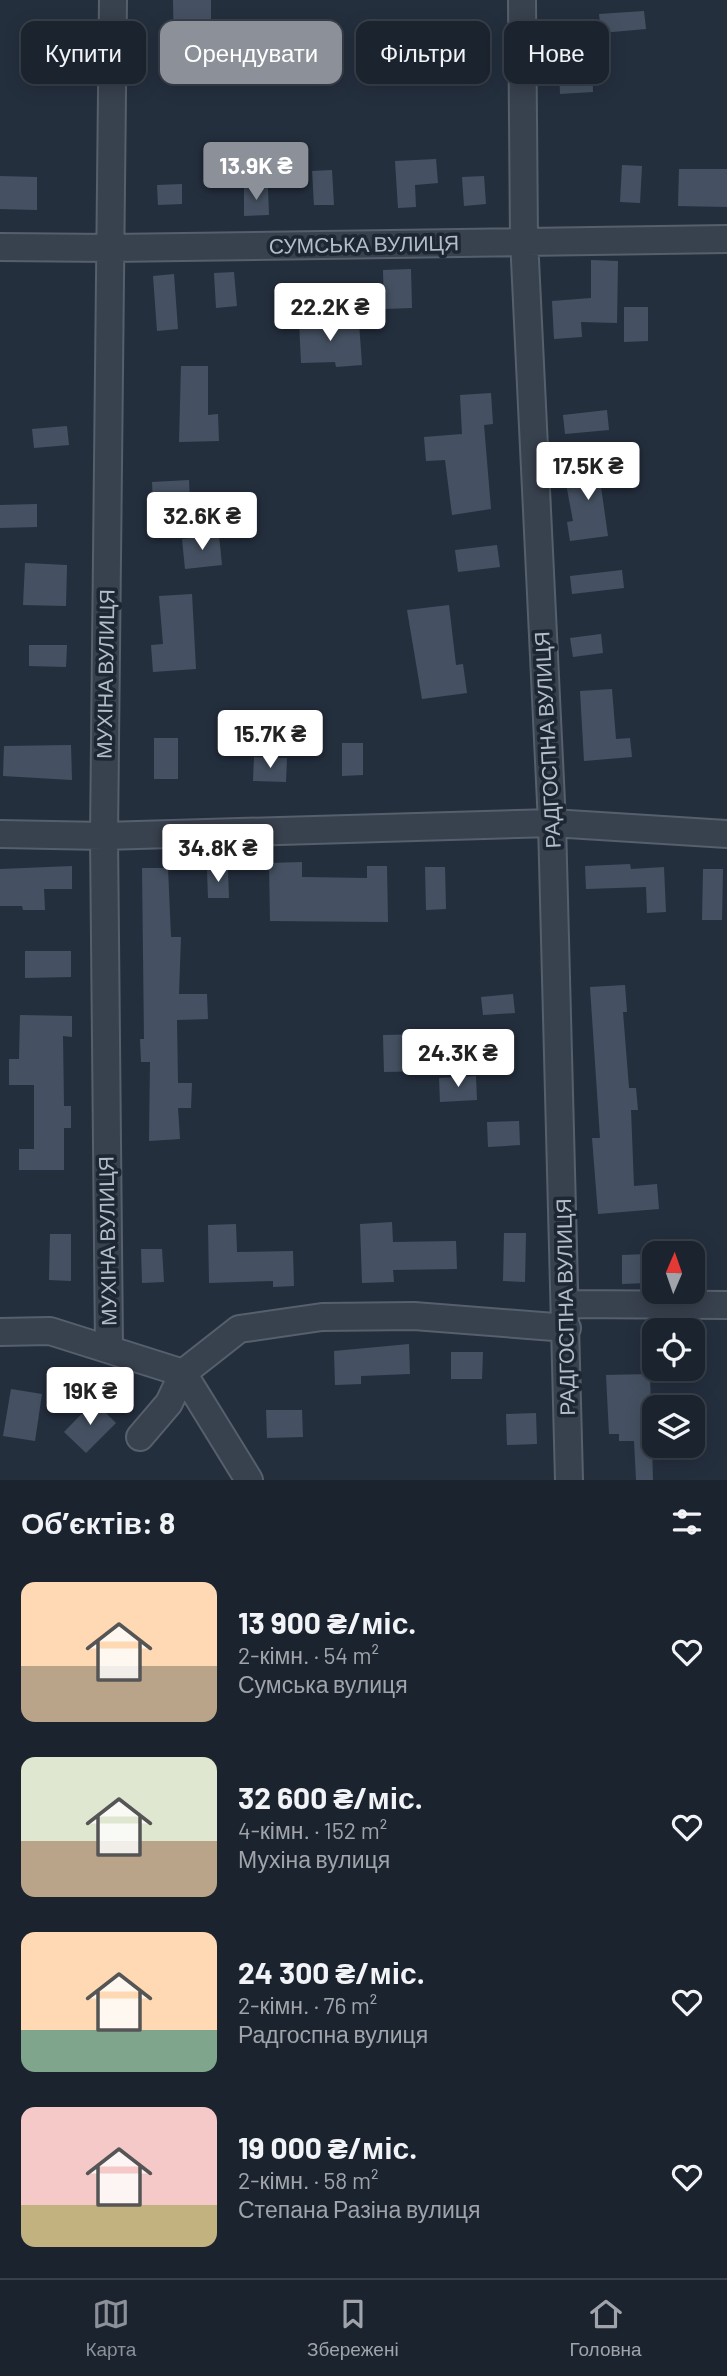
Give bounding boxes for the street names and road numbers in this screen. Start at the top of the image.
street label: СУМСЬКА ВУЛИЦЯ [269,229,459,258]
street label: МУХІНА ВУЛИЦЯ [91,589,118,759]
street label: РАДГОСПНА ВУЛИЦЯ [528,631,565,849]
street label: МУХІНА ВУЛИЦЯ [93,1156,120,1326]
street label: РАДГОСПНА ВУЛИЦЯ [550,1198,579,1416]

